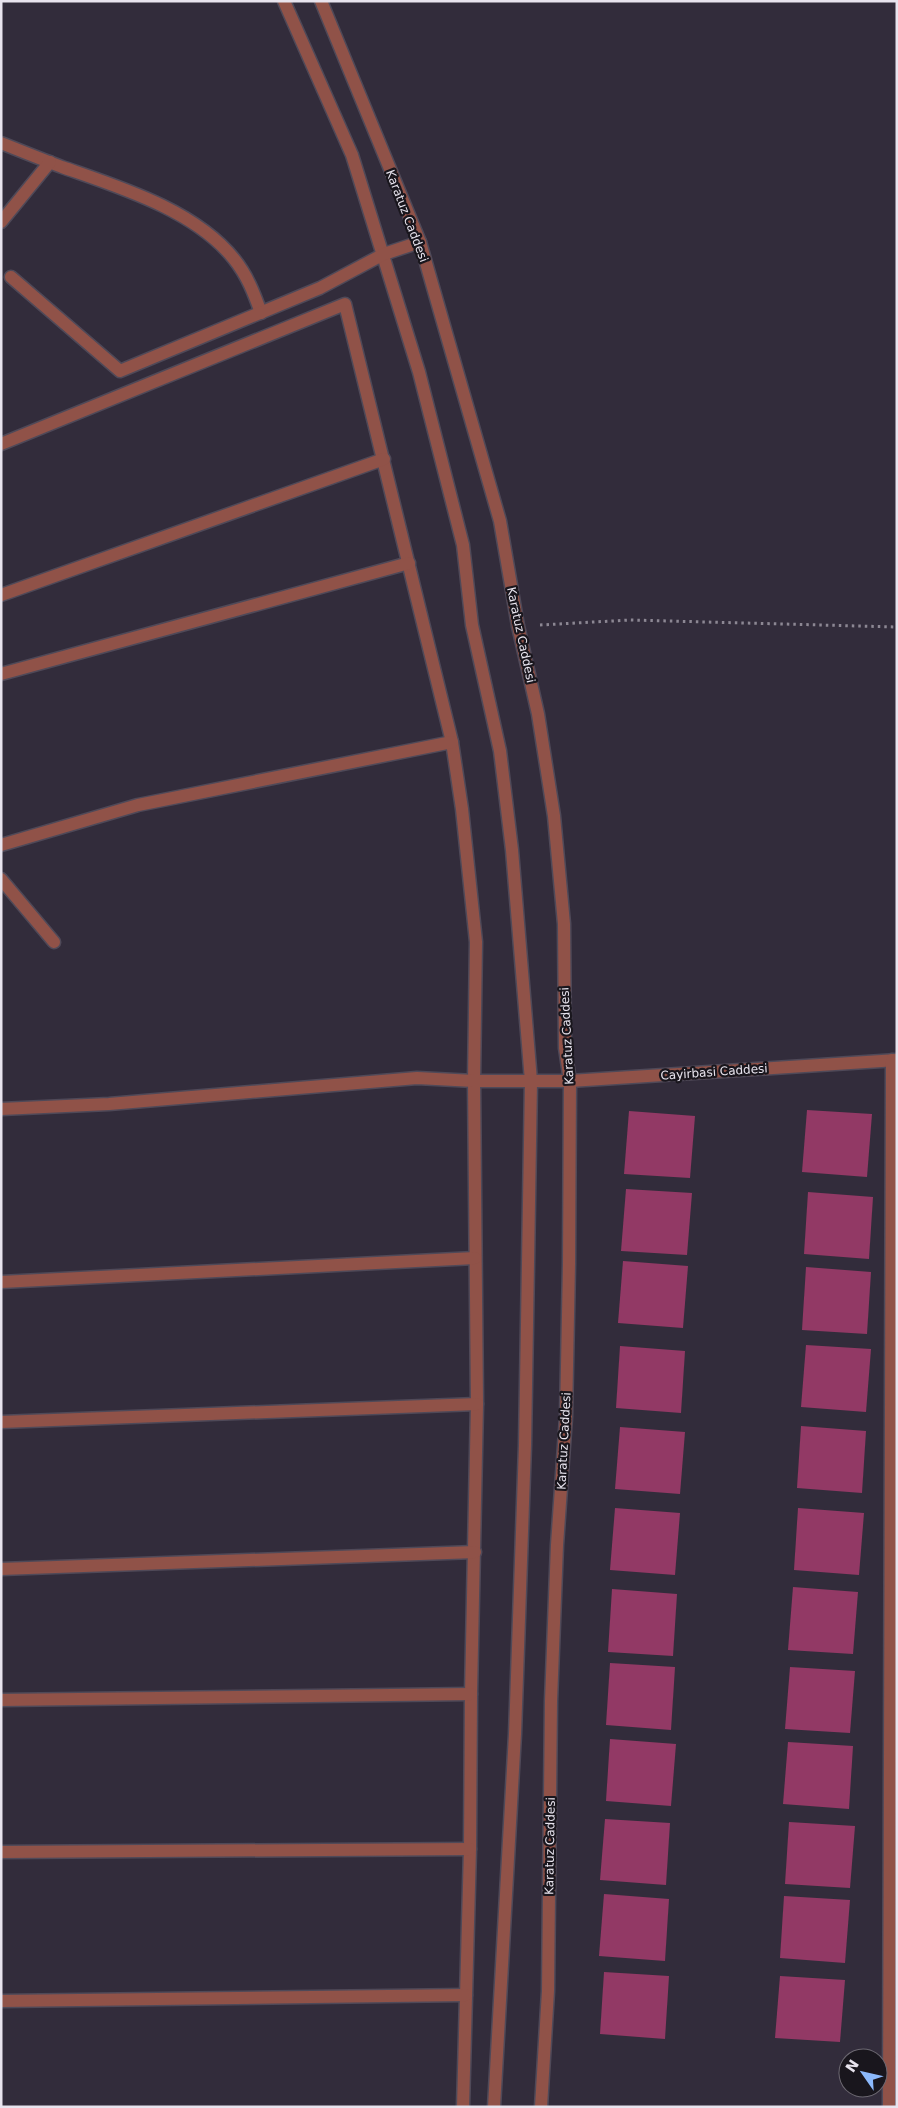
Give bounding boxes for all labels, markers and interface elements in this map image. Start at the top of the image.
street label: Karatuz Caddesi [383,168,431,264]
street label: Karatuz Caddesi [504,586,538,684]
street label: Karatuz Caddesi [557,987,577,1085]
street label: Cayirbasi Caddesi [660,1061,768,1083]
street label: Karatuz Caddesi [554,1392,574,1490]
street label: Karatuz Caddesi [542,1797,558,1895]
north arrow [838,2048,888,2098]
text: N [842,2056,862,2075]

